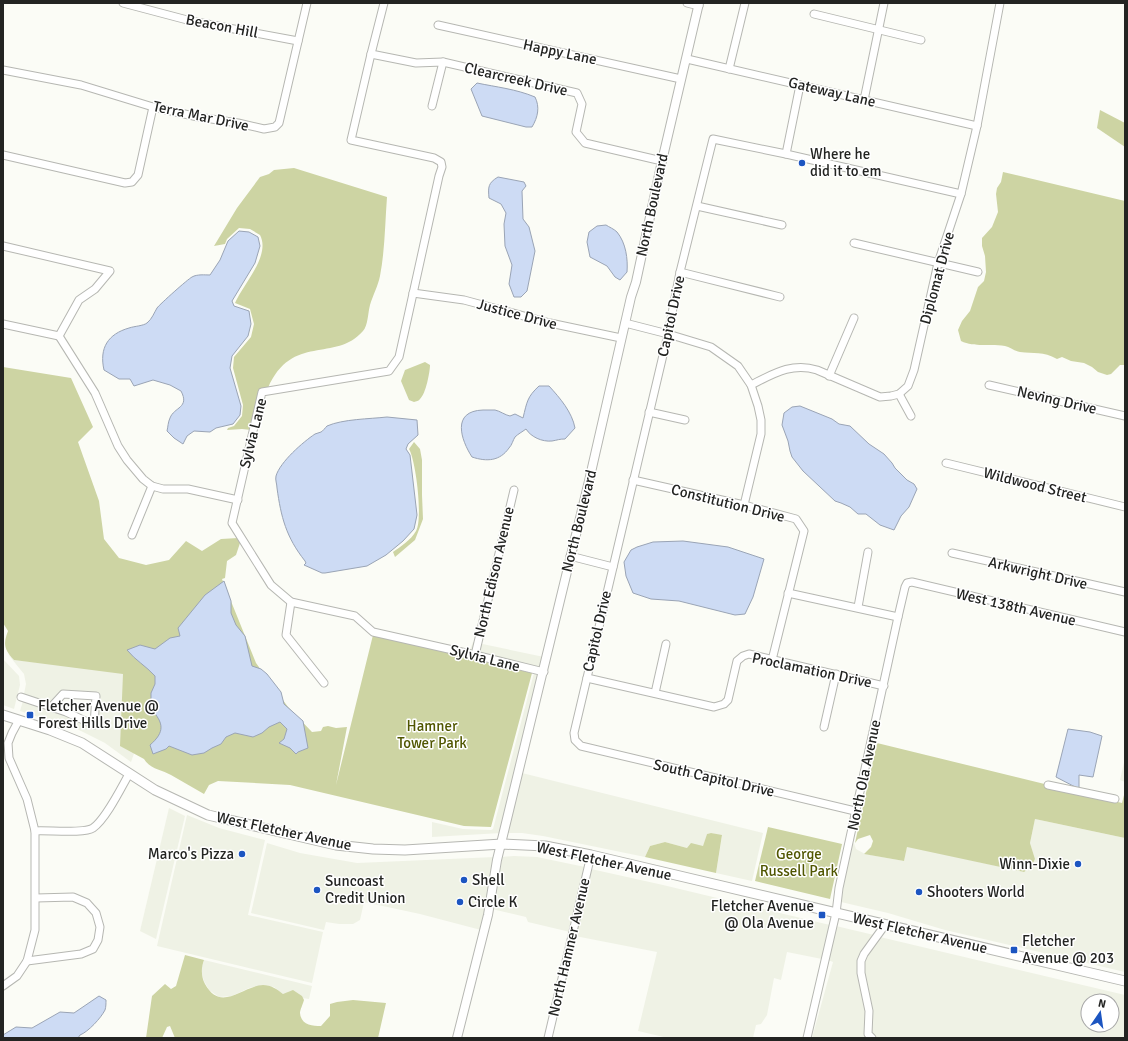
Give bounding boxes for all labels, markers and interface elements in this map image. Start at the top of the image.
street label: Beacon Hill [184,10,260,42]
street label: Happy Lane [521,35,599,69]
street label: Clearcreek Drive [463,58,569,100]
street label: Gateway Lane [787,73,877,111]
street label: Terra Mar Drive [151,97,251,135]
place label: Where he did it to em [810,145,881,180]
street label: North Boulevard [632,152,672,258]
marker: Where he did it to em [797,158,807,168]
street label: Diplomat Drive [916,230,958,326]
street label: Capitol Drive [654,274,688,358]
street label: Justice Drive [475,295,559,333]
street label: Neving Drive [1015,382,1099,418]
street label: Sylvia Lane [236,396,270,470]
street label: Wildwood Street [982,463,1088,507]
street label: North Boulevard [558,468,600,574]
street label: Constitution Drive [669,480,787,526]
street label: North Edison Avenue [470,505,518,639]
street label: Arkwright Drive [987,553,1089,593]
street label: West 138th Avenue [954,584,1078,630]
street label: Capitol Drive [579,589,615,673]
street label: Sylvia Lane [448,641,522,675]
street label: Proclamation Drive [750,649,874,691]
place label: Fletcher Avenue @ Forest Hills Drive [38,697,159,732]
marker: Fletcher Avenue @ Forest Hills Drive [25,710,35,720]
park label: Hamner Tower Park [397,717,467,752]
street label: North Ola Avenue [843,718,885,832]
street label: South Capitol Drive [652,755,776,801]
street label: West Fletcher Avenue [215,808,353,854]
street label: West Fletcher Avenue [535,838,673,884]
place label: Marco's Pizza [148,845,234,863]
park label: George Russell Park [760,845,839,880]
marker: Marco's Pizza [237,849,247,859]
place label: Winn-Dixie [999,855,1070,873]
marker: Winn-Dixie [1073,859,1083,869]
place label: Shell [472,871,505,889]
place label: Suncoast Credit Union [325,872,406,907]
marker: Shell [459,875,469,885]
street label: North Hamner Avenue [544,876,594,1018]
place label: Shooters World [927,883,1025,901]
marker: Suncoast Credit Union [312,885,322,895]
marker: Shooters World [914,887,924,897]
place label: Circle K [468,893,517,911]
marker: Circle K [455,897,465,907]
place label: Fletcher Avenue @ Ola Avenue [711,897,814,932]
street label: West Fletcher Avenue [851,909,989,957]
marker: Fletcher Avenue @ Ola Avenue [817,910,827,920]
place label: Fletcher Avenue @ 203 [1022,932,1114,967]
marker: Fletcher Avenue @ 203 [1009,945,1019,955]
north arrow [1080,993,1120,1033]
text: N [1097,997,1107,1011]

